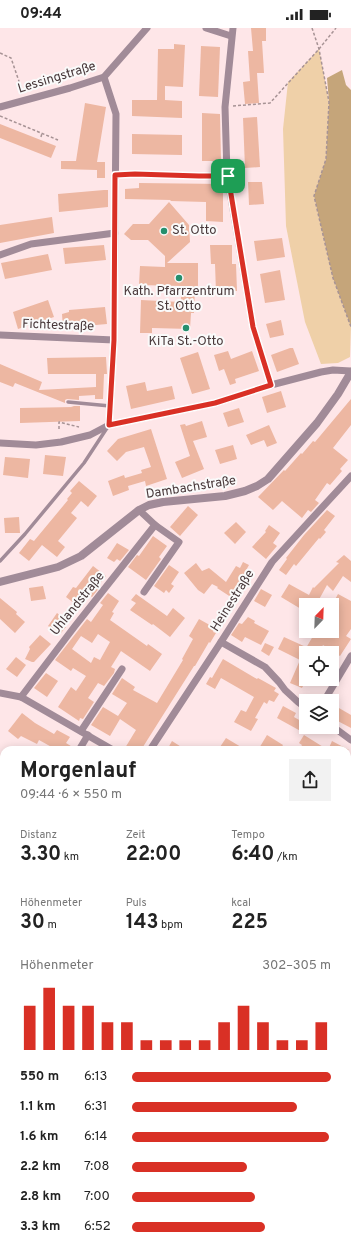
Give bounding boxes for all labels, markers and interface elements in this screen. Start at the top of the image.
text: 09:44 [20,5,62,24]
street label: Lessingstraße [16,59,98,97]
pin [211,159,245,193]
icon: arrive [217,165,239,187]
place label: St. Otto [172,223,217,239]
marker: St. Otto [159,226,169,236]
marker: Kath. Pfarrzentrum St. Otto [174,273,184,283]
place label: Kath. Pfarrzentrum St. Otto [124,284,234,315]
street label: Fichtestraße [22,317,94,335]
marker: KiTa St.-Otto [181,323,191,333]
place label: KiTa St.-Otto [148,334,224,350]
street label: Dambachstraße [145,473,237,503]
street label: Heinestraße [208,567,258,635]
street label: Uhlandstraße [47,569,109,639]
north arrow [299,598,339,638]
map controls [299,598,339,734]
button: locate [299,646,339,686]
button: layers [299,694,339,734]
text: Morgenlauf [20,758,136,785]
button: share [289,759,331,801]
text: 09:44 · 6 × 550 m [20,787,122,803]
text: Distanz [20,828,57,842]
text: Zeit [126,828,145,842]
text: Tempo [231,828,265,842]
text: 3.30 [20,842,61,868]
text: 22:00 [126,842,181,868]
text: 6:40 [231,842,274,868]
text: km [61,850,79,864]
text: /km [274,850,298,864]
text: Höhenmeter [20,896,82,910]
text: Puls [126,896,147,910]
text: kcal [231,896,251,910]
text: 30 [20,910,45,936]
text: 143 [126,910,159,936]
text: 225 [231,910,268,936]
text: m [45,918,57,932]
text: bpm [159,918,183,932]
text: Höhenmeter [20,958,94,974]
text: 302–305 m [262,958,331,974]
text: 550 m [20,1069,59,1085]
text: 6:13 [84,1069,107,1085]
text: 1.1 km [20,1099,56,1115]
text: 6:31 [84,1099,107,1115]
text: 1.6 km [20,1129,58,1145]
text: 6:14 [84,1129,107,1145]
text: 2.2 km [20,1159,61,1175]
text: 7:08 [84,1159,109,1175]
text: 2.8 km [20,1189,61,1205]
text: 7:00 [84,1189,110,1205]
text: 3.3 km [20,1219,60,1235]
text: 6:52 [84,1219,111,1235]

